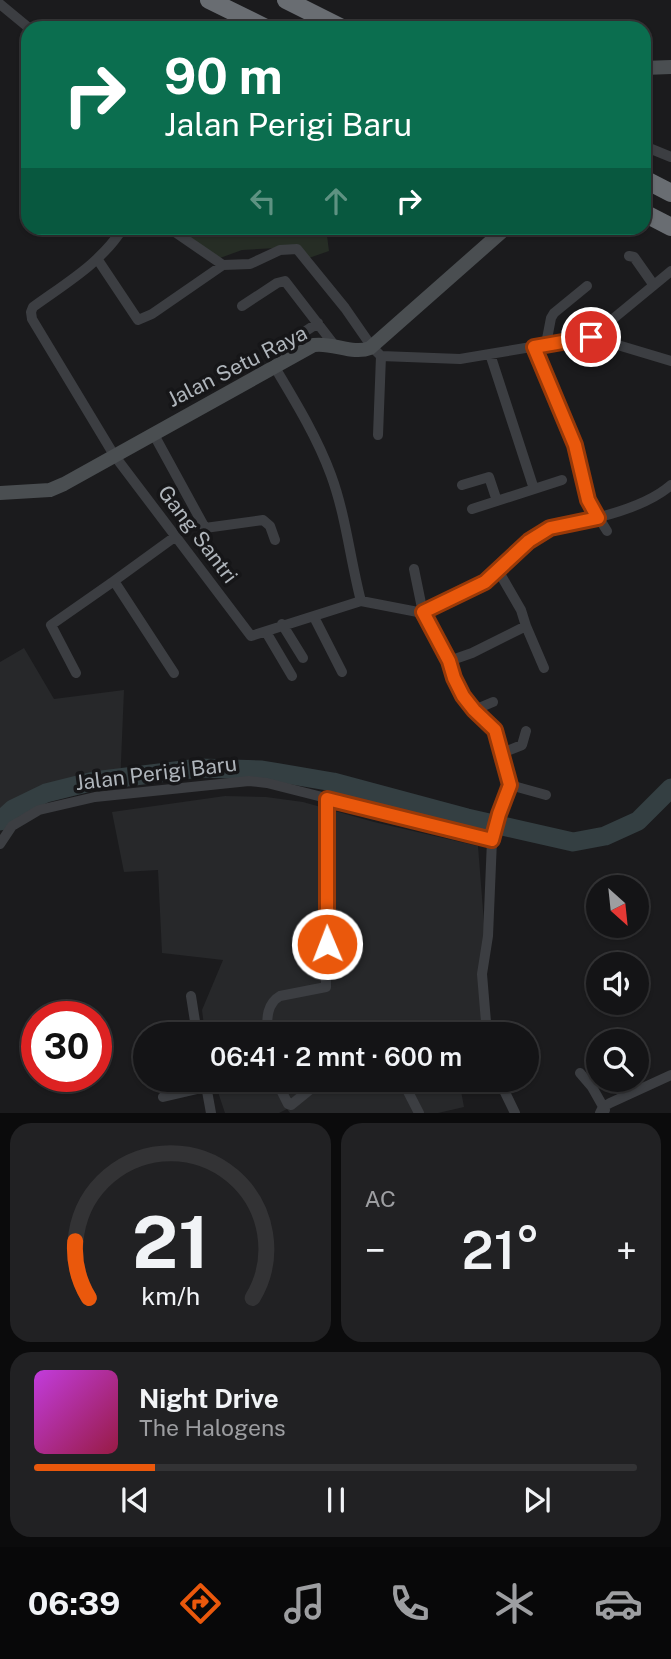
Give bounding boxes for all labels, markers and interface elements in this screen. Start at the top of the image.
text: 90 m [164,47,283,105]
icon: right [49,49,140,140]
text: Jalan Perigi Baru [164,106,412,143]
icon: left [244,182,282,220]
icon: ahead [317,182,355,220]
icon: right [390,182,428,220]
pin [561,307,621,367]
icon: arrive [572,318,610,356]
street label: Jalan Setu Raya [163,320,311,412]
street label: Gang Santri [153,480,243,588]
street label: Jalan Perigi Baru [74,751,238,795]
north arrow [586,875,649,938]
map controls [586,875,649,1092]
position arrow [290,907,364,981]
button: sound [586,952,649,1015]
speed limit sign: 30 [21,1001,112,1092]
button: search [586,1029,649,1092]
text: 06:41 · 2 mnt · 600 m [210,1041,462,1072]
text: AC [365,1185,396,1212]
text: 21 [132,1200,209,1285]
text: 21° [462,1220,540,1281]
text: − [365,1228,386,1273]
text: + [616,1228,637,1273]
text: km/h [141,1281,200,1311]
text: Night Drive [139,1383,279,1414]
text: The Halogens [139,1414,286,1441]
icon: previous [116,1481,154,1519]
icon: pause [317,1481,355,1519]
icon: next [518,1481,556,1519]
icon: directions [176,1579,225,1628]
icon: music [280,1579,329,1628]
icon: phone [385,1579,434,1628]
icon: climate [490,1579,539,1628]
icon: car [594,1579,643,1628]
text: 06:39 [28,1585,120,1622]

